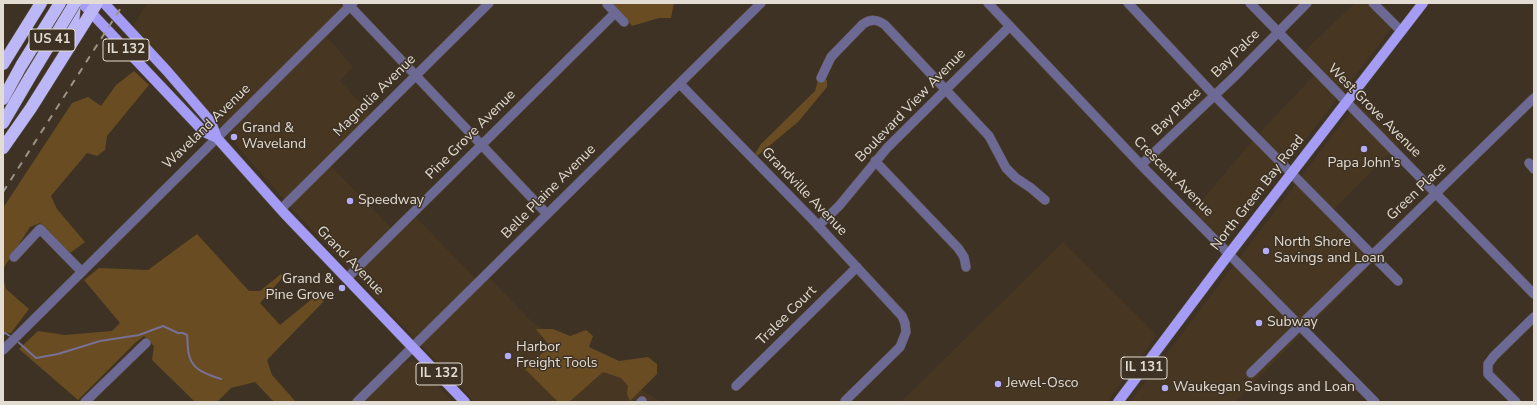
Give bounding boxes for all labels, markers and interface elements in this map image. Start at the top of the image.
street label: Bay Palce [1208,26,1264,82]
road number: US 41 [29,29,75,51]
road number: IL 132 [103,39,149,61]
street label: Boulevard View Avenue [853,46,969,166]
street label: Magnolia Avenue [330,51,420,141]
street label: West Grove Avenue [1324,61,1424,161]
street label: Waveland Avenue [160,81,254,173]
street label: Bay Place [1149,84,1205,140]
street label: Pine Grove Avenue [423,87,519,183]
place label: Grand & Waveland [242,121,306,154]
marker: Grand & Waveland [229,132,239,142]
street label: North Green Bay Road [1208,132,1308,254]
street label: Crescent Avenue [1129,133,1217,221]
street label: Belle Plaine Avenue [498,141,600,243]
street label: Grandville Avenue [758,144,850,240]
marker: Papa John's [1359,144,1369,154]
place label: Papa John's [1327,156,1401,172]
street label: Green Place [1384,160,1450,224]
place label: Speedway [358,193,424,209]
marker: Speedway [345,196,355,206]
street label: Grand Avenue [313,223,387,299]
place label: North Shore Savings and Loan [1274,235,1385,268]
marker: North Shore Savings and Loan [1261,246,1271,256]
place label: Grand & Pine Grove [266,272,334,304]
marker: Grand & Pine Grove [337,283,347,293]
street label: Tralee Court [754,283,820,349]
place label: Subway [1267,315,1318,331]
marker: Subway [1254,318,1264,328]
place label: Harbor Freight Tools [516,340,598,372]
marker: Harbor Freight Tools [503,351,513,361]
road number: IL 131 [1121,357,1167,379]
road number: IL 132 [416,363,462,385]
place label: Jewel-Osco [1006,376,1079,392]
marker: Jewel-Osco [993,379,1003,389]
place label: Waukegan Savings and Loan [1173,380,1355,396]
marker: Waukegan Savings and Loan [1160,383,1170,393]

